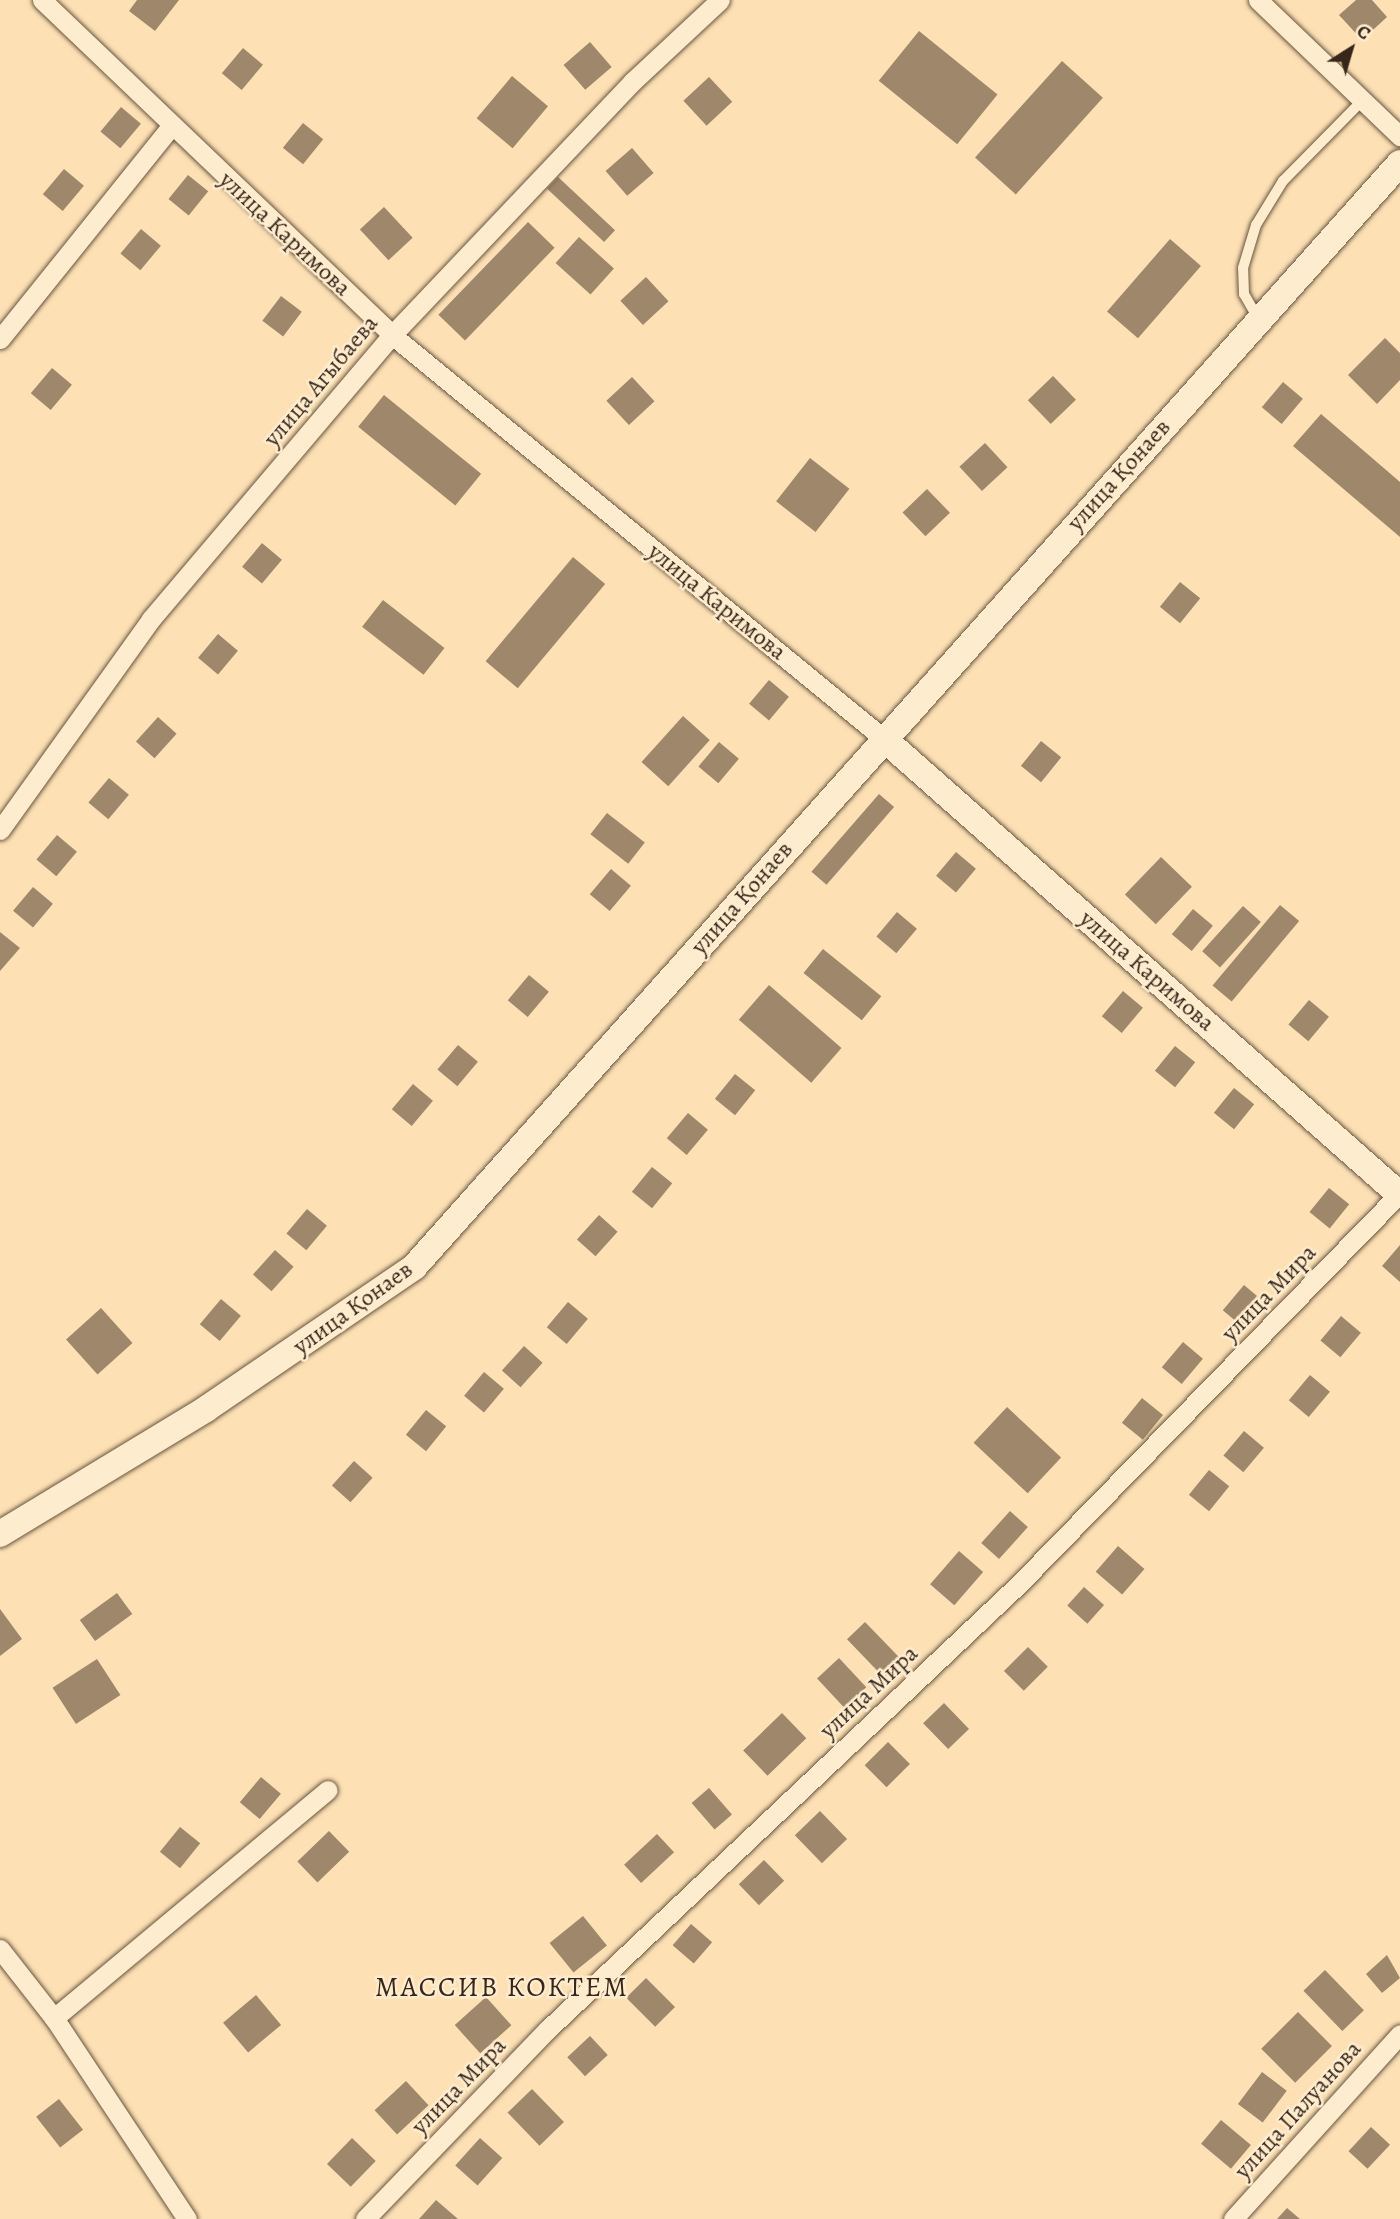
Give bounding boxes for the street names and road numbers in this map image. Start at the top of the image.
street label: улица Каримова [213,166,357,302]
street label: улица Агыбаева [258,309,384,453]
street label: улица Қонаев [1061,413,1177,537]
street label: улица Каримова [642,537,792,667]
street label: улица Қонаев [685,836,799,960]
street label: улица Каримова [1074,905,1220,1037]
street label: улица Мира [1216,1238,1322,1348]
street label: улица Қонаев [288,1255,418,1361]
street label: улица Мира [814,1639,924,1745]
street label: улица Мира [406,2031,512,2141]
street label: улица Палуанова [1229,2035,1367,2185]

